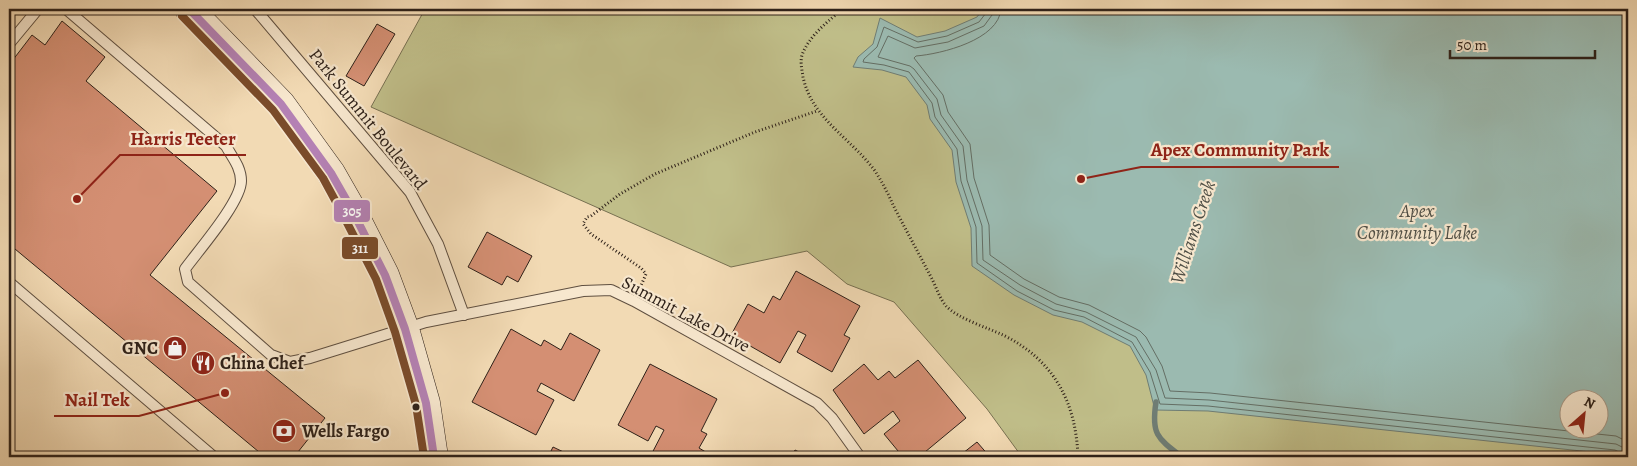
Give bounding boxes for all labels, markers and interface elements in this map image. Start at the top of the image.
scale bar [1450,28,1594,60]
text: 50 m [1457,35,1487,55]
street label: Park Summit Boulevard [303,43,433,195]
callout: Harris Teeter [120,121,246,155]
text: Harris Teeter [130,126,236,152]
callout: Apex Community Park [1141,133,1339,167]
text: Apex Community Park [1150,137,1329,163]
water label: Williams Creek [1164,177,1222,288]
water label: Apex Community Lake [1357,198,1477,246]
line badge: 305 [333,199,371,223]
text: 305 [342,202,362,221]
line badge: 311 [341,236,379,260]
text: 311 [352,239,368,258]
street label: Summit Lake Drive [618,270,754,358]
shop icon: GNC [162,335,188,361]
place label: GNC [122,336,158,360]
restaurant icon: China Chef [190,350,216,376]
place label: China Chef [220,351,306,375]
callout: Nail Tek [54,382,139,416]
text: Nail Tek [65,387,130,413]
north arrow [1560,388,1610,438]
text: N [1581,392,1599,414]
unlabelled marker [411,402,421,412]
bank icon: Wells Fargo [271,418,297,444]
place label: Wells Fargo [301,419,390,443]

